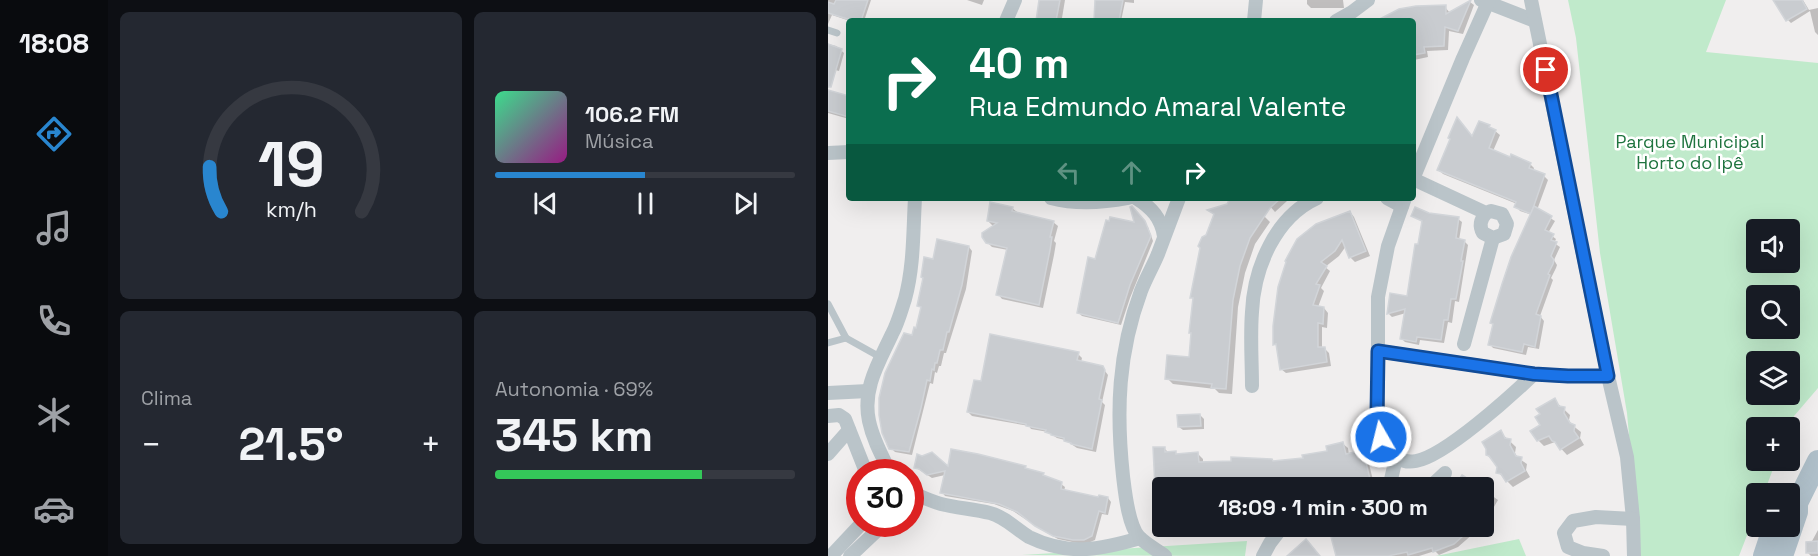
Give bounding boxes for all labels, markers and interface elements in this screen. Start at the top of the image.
text: 18:08 [19,26,89,61]
text: 40 m [969,37,1069,90]
icon: right [870,42,948,120]
pin [1520,44,1571,95]
icon: arrive [1529,53,1562,86]
text: Rua Edmundo Amaral Valente [969,89,1347,124]
text: 106.2 FM [585,100,679,128]
icon: directions [33,113,75,155]
text: 19 [258,126,324,205]
text: Música [585,128,653,154]
park label: Parque Municipal Horto do Ipê [1616,130,1764,174]
icon: left [1052,156,1085,189]
icon: ahead [1115,156,1148,189]
icon: right [1178,156,1211,189]
icon: previous [529,187,562,220]
icon: pause [629,187,662,220]
icon: next [729,187,762,220]
text: km/h [265,197,317,224]
icon: music [33,207,75,249]
map controls [1746,219,1800,537]
button: sound [1746,219,1800,273]
button: search [1746,285,1800,339]
icon: phone [33,300,75,342]
button: layers [1746,351,1800,405]
text: Autonomia · 69% [495,376,653,402]
text: Clima [141,385,192,411]
icon: climate [33,394,75,436]
position arrow [1349,405,1413,469]
text: 345 km [495,407,653,464]
text: 21.5° [238,416,344,473]
button: + [1746,417,1800,471]
text: − [141,424,161,466]
text: + [421,424,441,466]
speed limit sign: 30 [846,459,924,537]
button: − [1746,483,1800,537]
icon: car [33,488,75,530]
text: 18:09 · 1 min · 300 m [1218,493,1428,521]

